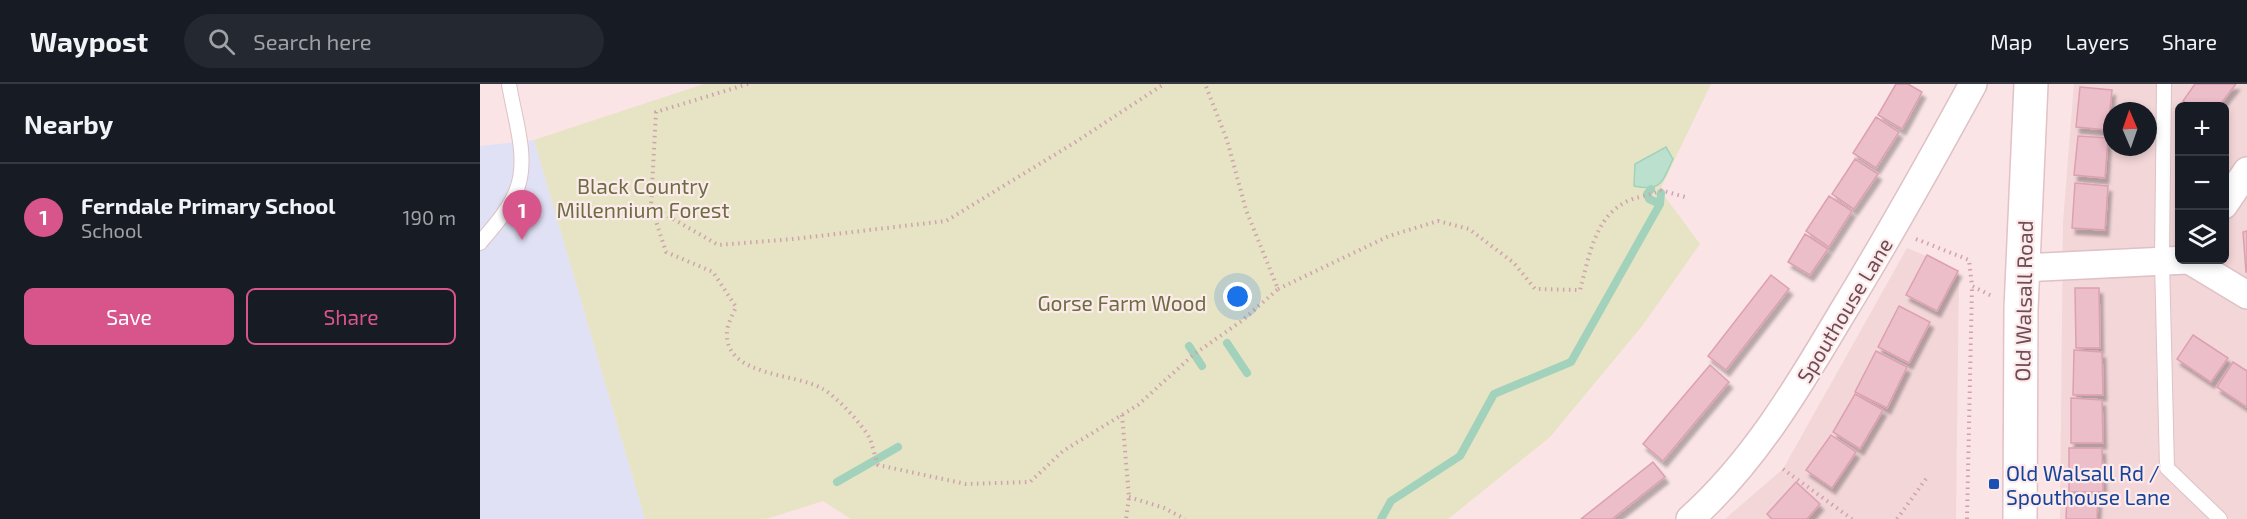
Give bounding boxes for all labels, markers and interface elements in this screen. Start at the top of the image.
search box [184,14,604,68]
text: Waypost [30,24,148,58]
icon: search [205,25,238,58]
text: Search here [253,28,372,54]
text: Map [1990,29,2032,54]
text: Layers [2065,29,2129,54]
text: Share [2162,29,2217,54]
north arrow [2103,102,2157,156]
map controls [2175,102,2229,264]
button: + [2175,102,2229,156]
text: Nearby [24,108,113,139]
button: − [2175,156,2229,210]
park label: Black Country Millennium Forest [556,173,730,222]
pin: 1 [502,190,542,240]
text: Ferndale Primary School [81,192,336,218]
text: 1 [39,205,48,229]
text: 190 m [403,205,456,229]
button: layers [2175,210,2229,264]
text: School [81,218,142,242]
street label: Old Walsall Road [2009,220,2037,382]
street label: Spouthouse Lane [1791,233,1897,387]
your location [1223,282,1252,311]
button: Save [24,288,234,345]
button: Share [246,288,456,345]
park label: Gorse Farm Wood [1037,290,1207,315]
place label: Old Walsall Rd / Spouthouse Lane [2006,460,2170,509]
marker: Old Walsall Rd / Spouthouse Lane [1987,477,2001,491]

